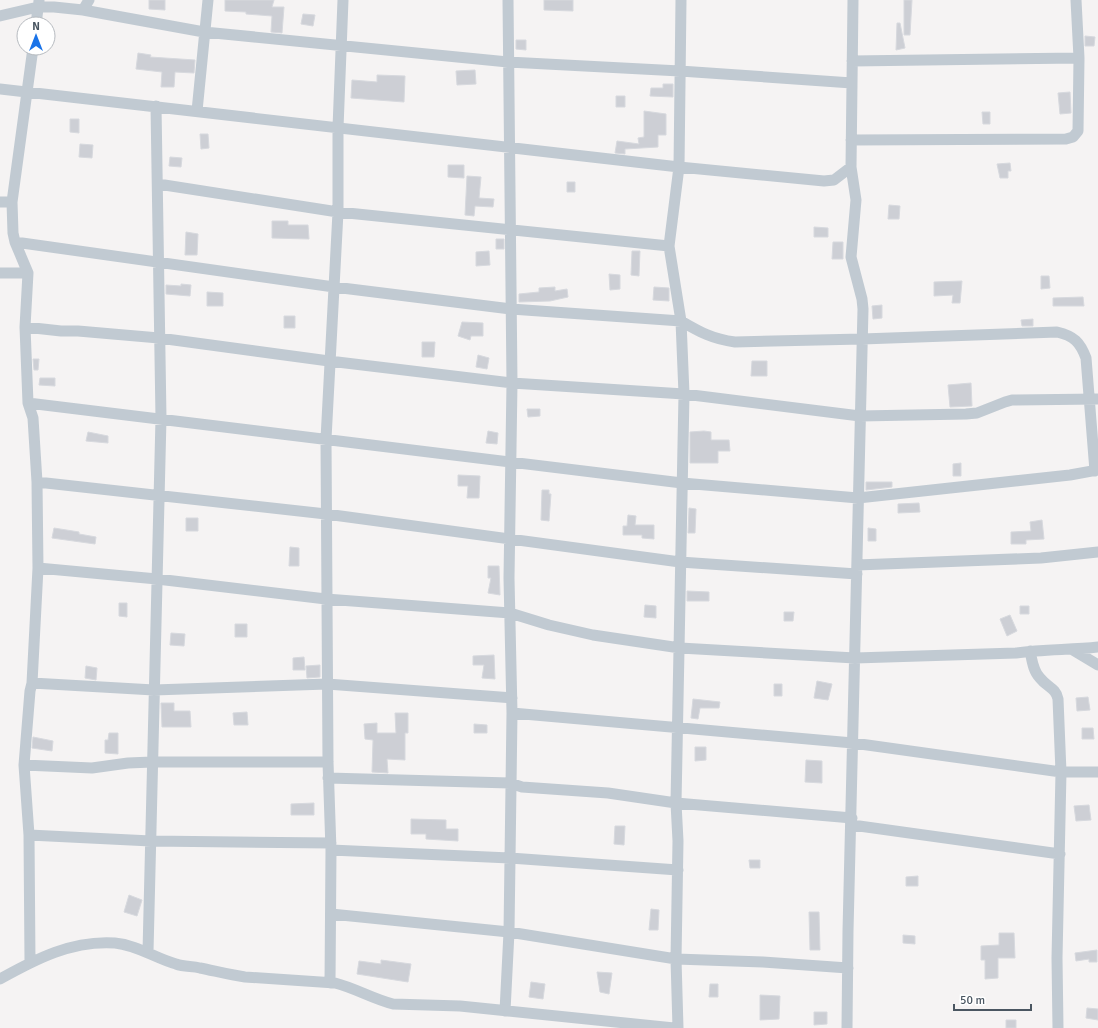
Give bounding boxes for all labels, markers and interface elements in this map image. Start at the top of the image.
north arrow [16,16,56,56]
text: N [32,20,40,33]
scale bar [954,986,1031,1012]
text: 50 m [960,993,985,1008]

